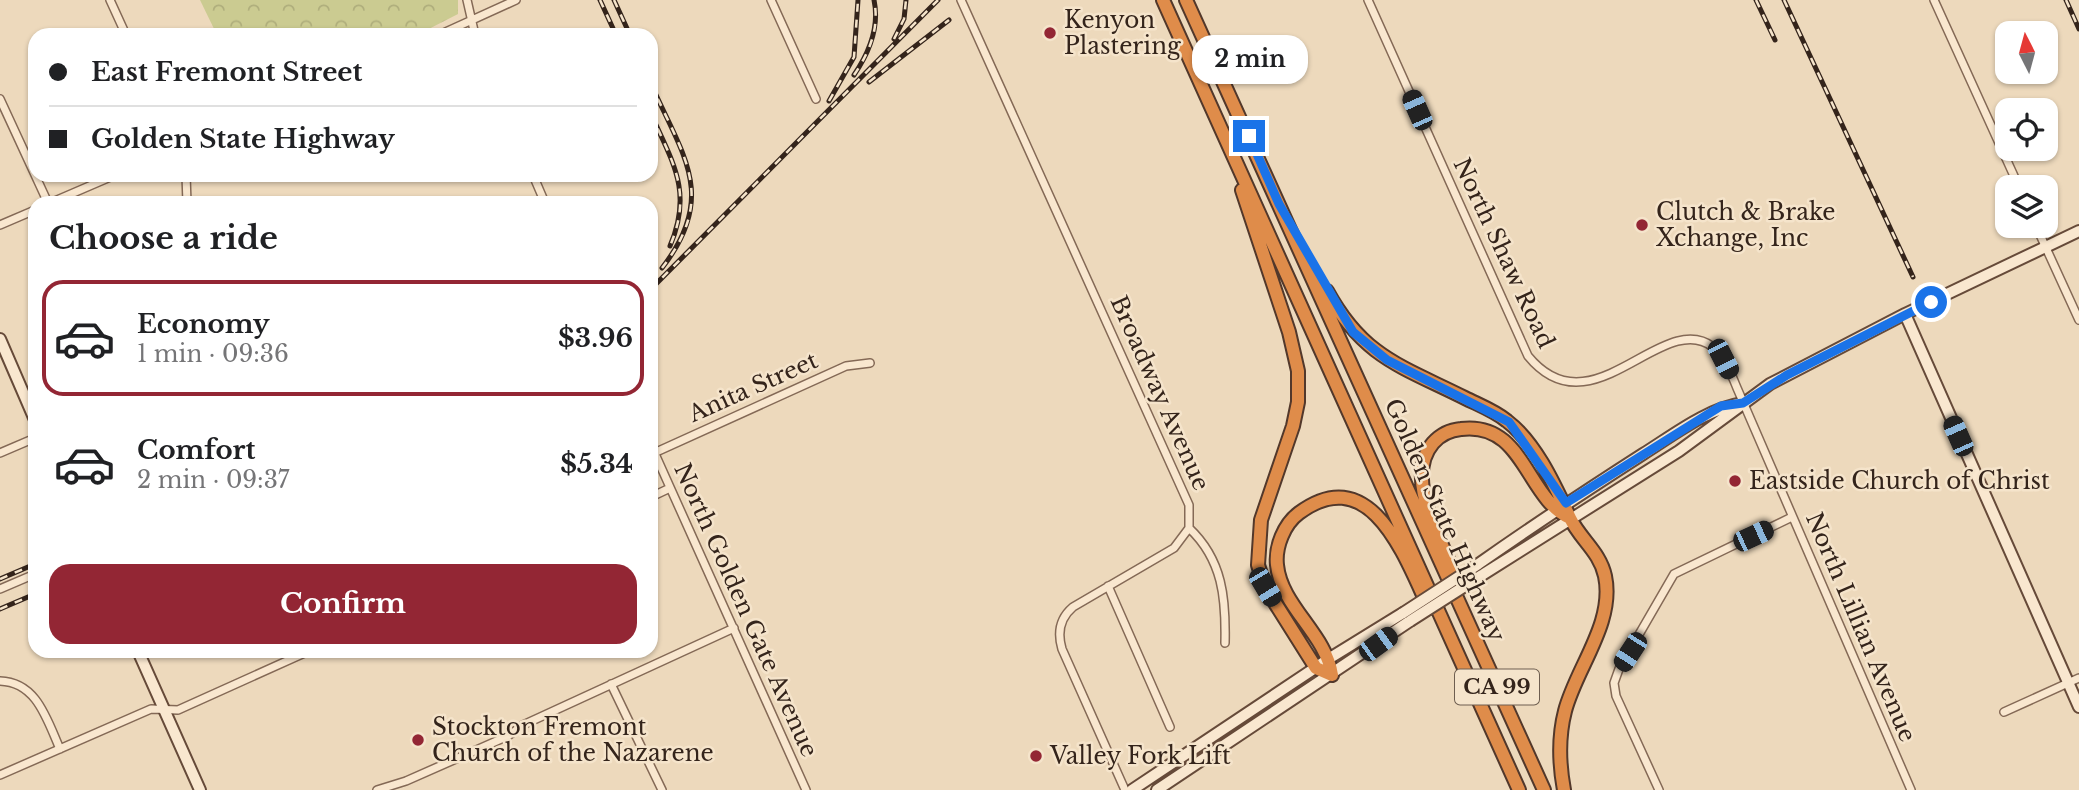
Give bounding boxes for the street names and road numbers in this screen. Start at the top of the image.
street label: North Shaw Road [1448,153,1560,353]
street label: Broadway Avenue [1104,291,1216,495]
street label: Anita Street [683,346,822,428]
street label: Golden State Highway [1379,394,1511,646]
street label: North Golden Gate Avenue [668,459,824,761]
street label: North Lillian Avenue [1800,508,1922,746]
road number: CA 99 [1455,670,1539,704]

